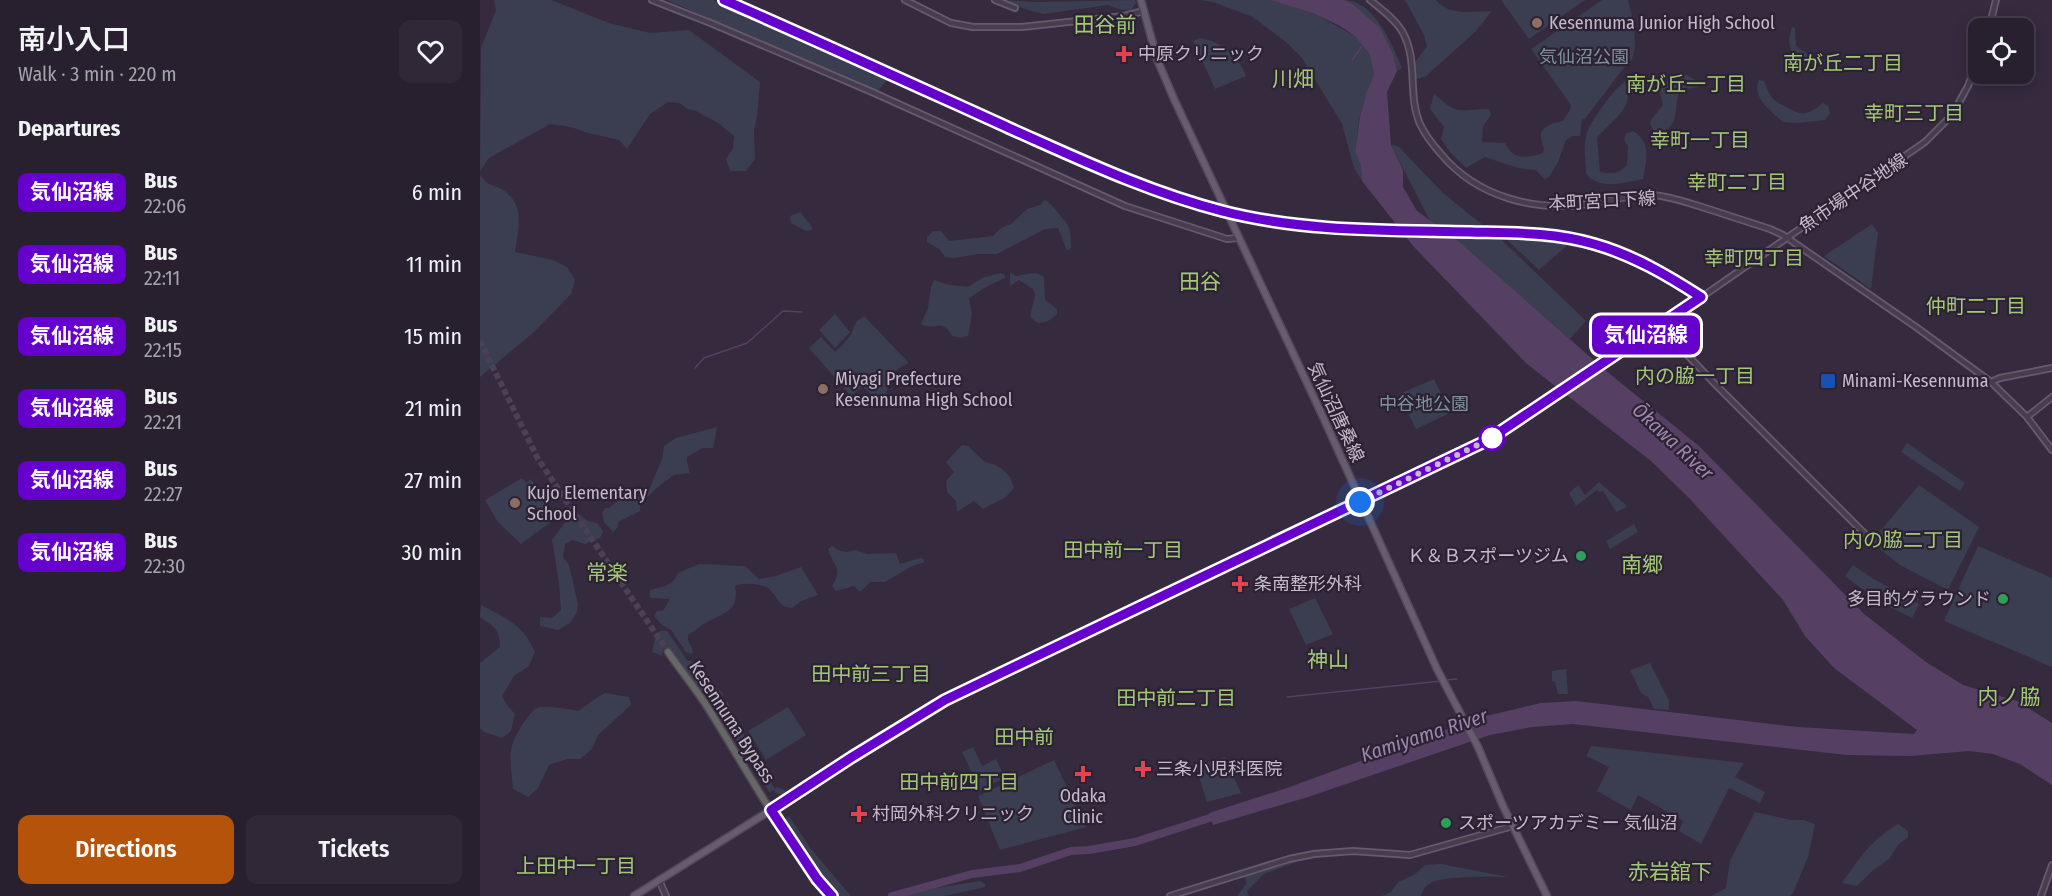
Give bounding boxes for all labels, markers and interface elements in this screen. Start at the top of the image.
district label: 田谷前 [1074,12,1137,38]
place label: Kesennuma Junior High School [1549,12,1775,34]
marker: Kesennuma Junior High School [1530,16,1544,30]
map controls [1968,18,2034,84]
button: locate [1968,18,2034,84]
button: heart [399,20,462,83]
text: 南小入口 [18,23,130,56]
place label: 中原クリニック [1138,43,1264,65]
marker: 中原クリニック [1115,45,1133,63]
park label: 気仙沼公園 [1539,46,1629,68]
district label: 南が丘二丁目 [1783,51,1903,75]
text: Walk · 3 min · 220 m [18,62,177,86]
district label: 川畑 [1272,66,1314,92]
district label: 南が丘一丁目 [1626,72,1746,96]
district label: 幸町三丁目 [1864,101,1964,125]
text: Departures [18,115,120,142]
district label: 幸町一丁目 [1650,128,1750,152]
street label: 魚市場中谷地線 [1795,149,1911,237]
text: Bus [144,167,177,194]
district label: 幸町二丁目 [1687,170,1787,194]
text: 気仙沼線 [30,179,114,205]
text: 6 min [412,179,462,206]
street label: 本町宮口下線 [1547,187,1657,215]
text: 22:06 [144,194,186,218]
text: Bus [144,239,177,266]
district label: 幸町四丁目 [1704,246,1804,270]
text: 気仙沼線 [30,251,114,277]
text: 11 min [406,251,462,278]
text: 22:11 [144,266,180,290]
district label: 田谷 [1179,269,1221,295]
district label: 仲町二丁目 [1926,294,2026,318]
text: Bus [144,311,177,338]
line badge: 気仙沼線 [1604,316,1688,354]
text: 気仙沼線 [1604,322,1688,348]
text: 気仙沼線 [30,323,114,349]
text: 15 min [404,323,462,350]
text: 22:15 [144,338,182,362]
street label: 気仙沼唐桑線 [1303,358,1369,466]
district label: 内の脇一丁目 [1635,364,1755,388]
place label: Miyagi Prefecture Kesennuma High School [835,368,1013,411]
place label: Minami-Kesennuma [1842,370,1989,392]
marker: Minami-Kesennuma [1819,372,1837,390]
marker: Miyagi Prefecture Kesennuma High School [816,382,830,396]
text: Bus [144,383,177,410]
park label: 中谷地公園 [1379,393,1469,415]
text: 気仙沼線 [30,395,114,421]
text: 21 min [405,395,462,422]
water label: Ōkawa River [1628,398,1719,485]
text: 22:21 [144,410,182,434]
unlabelled marker [1479,425,1505,451]
text: Bus [144,455,177,482]
text: 気仙沼線 [30,467,114,493]
text: 27 min [404,467,462,494]
text: 22:27 [144,482,183,506]
place label: Kujo Elementary School [527,482,647,525]
your location [1345,487,1375,517]
marker: Kujo Elementary School [508,496,522,510]
text: Bus [144,527,177,554]
district label: 内の脇二丁目 [1843,528,1963,552]
district label: 田中前一丁目 [1063,538,1183,562]
text: 気仙沼線 [30,539,114,565]
text: 30 min [401,539,462,566]
place label: Ｋ＆Ｂスポーツジム [1407,545,1569,567]
marker: Ｋ＆Ｂスポーツジム [1574,549,1588,563]
district label: 南郷 [1621,552,1663,578]
text: 22:30 [144,554,186,578]
district label: 常楽 [586,560,628,586]
place label: 条南整形外科 [1254,573,1362,595]
marker: 条南整形外科 [1231,575,1249,593]
place label: 多目的グラウンド [1847,588,1991,610]
marker: 多目的グラウンド [1996,592,2010,606]
district label: 神山 [1307,647,1349,673]
street label: Kesennuma Bypass [684,657,780,787]
district label: 田中前三丁目 [811,662,931,686]
district label: 内ノ脇 [1978,684,2041,710]
district label: 田中前二丁目 [1116,686,1236,710]
water label: Kamiyama River [1358,703,1491,767]
district label: 田中前 [994,725,1054,749]
place label: 三条小児科医院 [1156,758,1282,780]
marker: 三条小児科医院 [1134,760,1152,778]
marker: Odaka Clinic [1074,765,1092,783]
district label: 田中前四丁目 [899,770,1019,794]
place label: Odaka Clinic [1060,785,1107,828]
place label: 村岡外科クリニック [872,803,1034,825]
marker: 村岡外科クリニック [850,805,868,823]
place label: スポーツアカデミー 気仙沼 [1458,812,1678,834]
button: Directions [18,815,234,884]
button: Tickets [246,815,462,884]
marker: スポーツアカデミー 気仙沼 [1439,816,1453,830]
district label: 上田中一丁目 [516,854,636,878]
district label: 赤岩舘下 [1628,859,1712,885]

